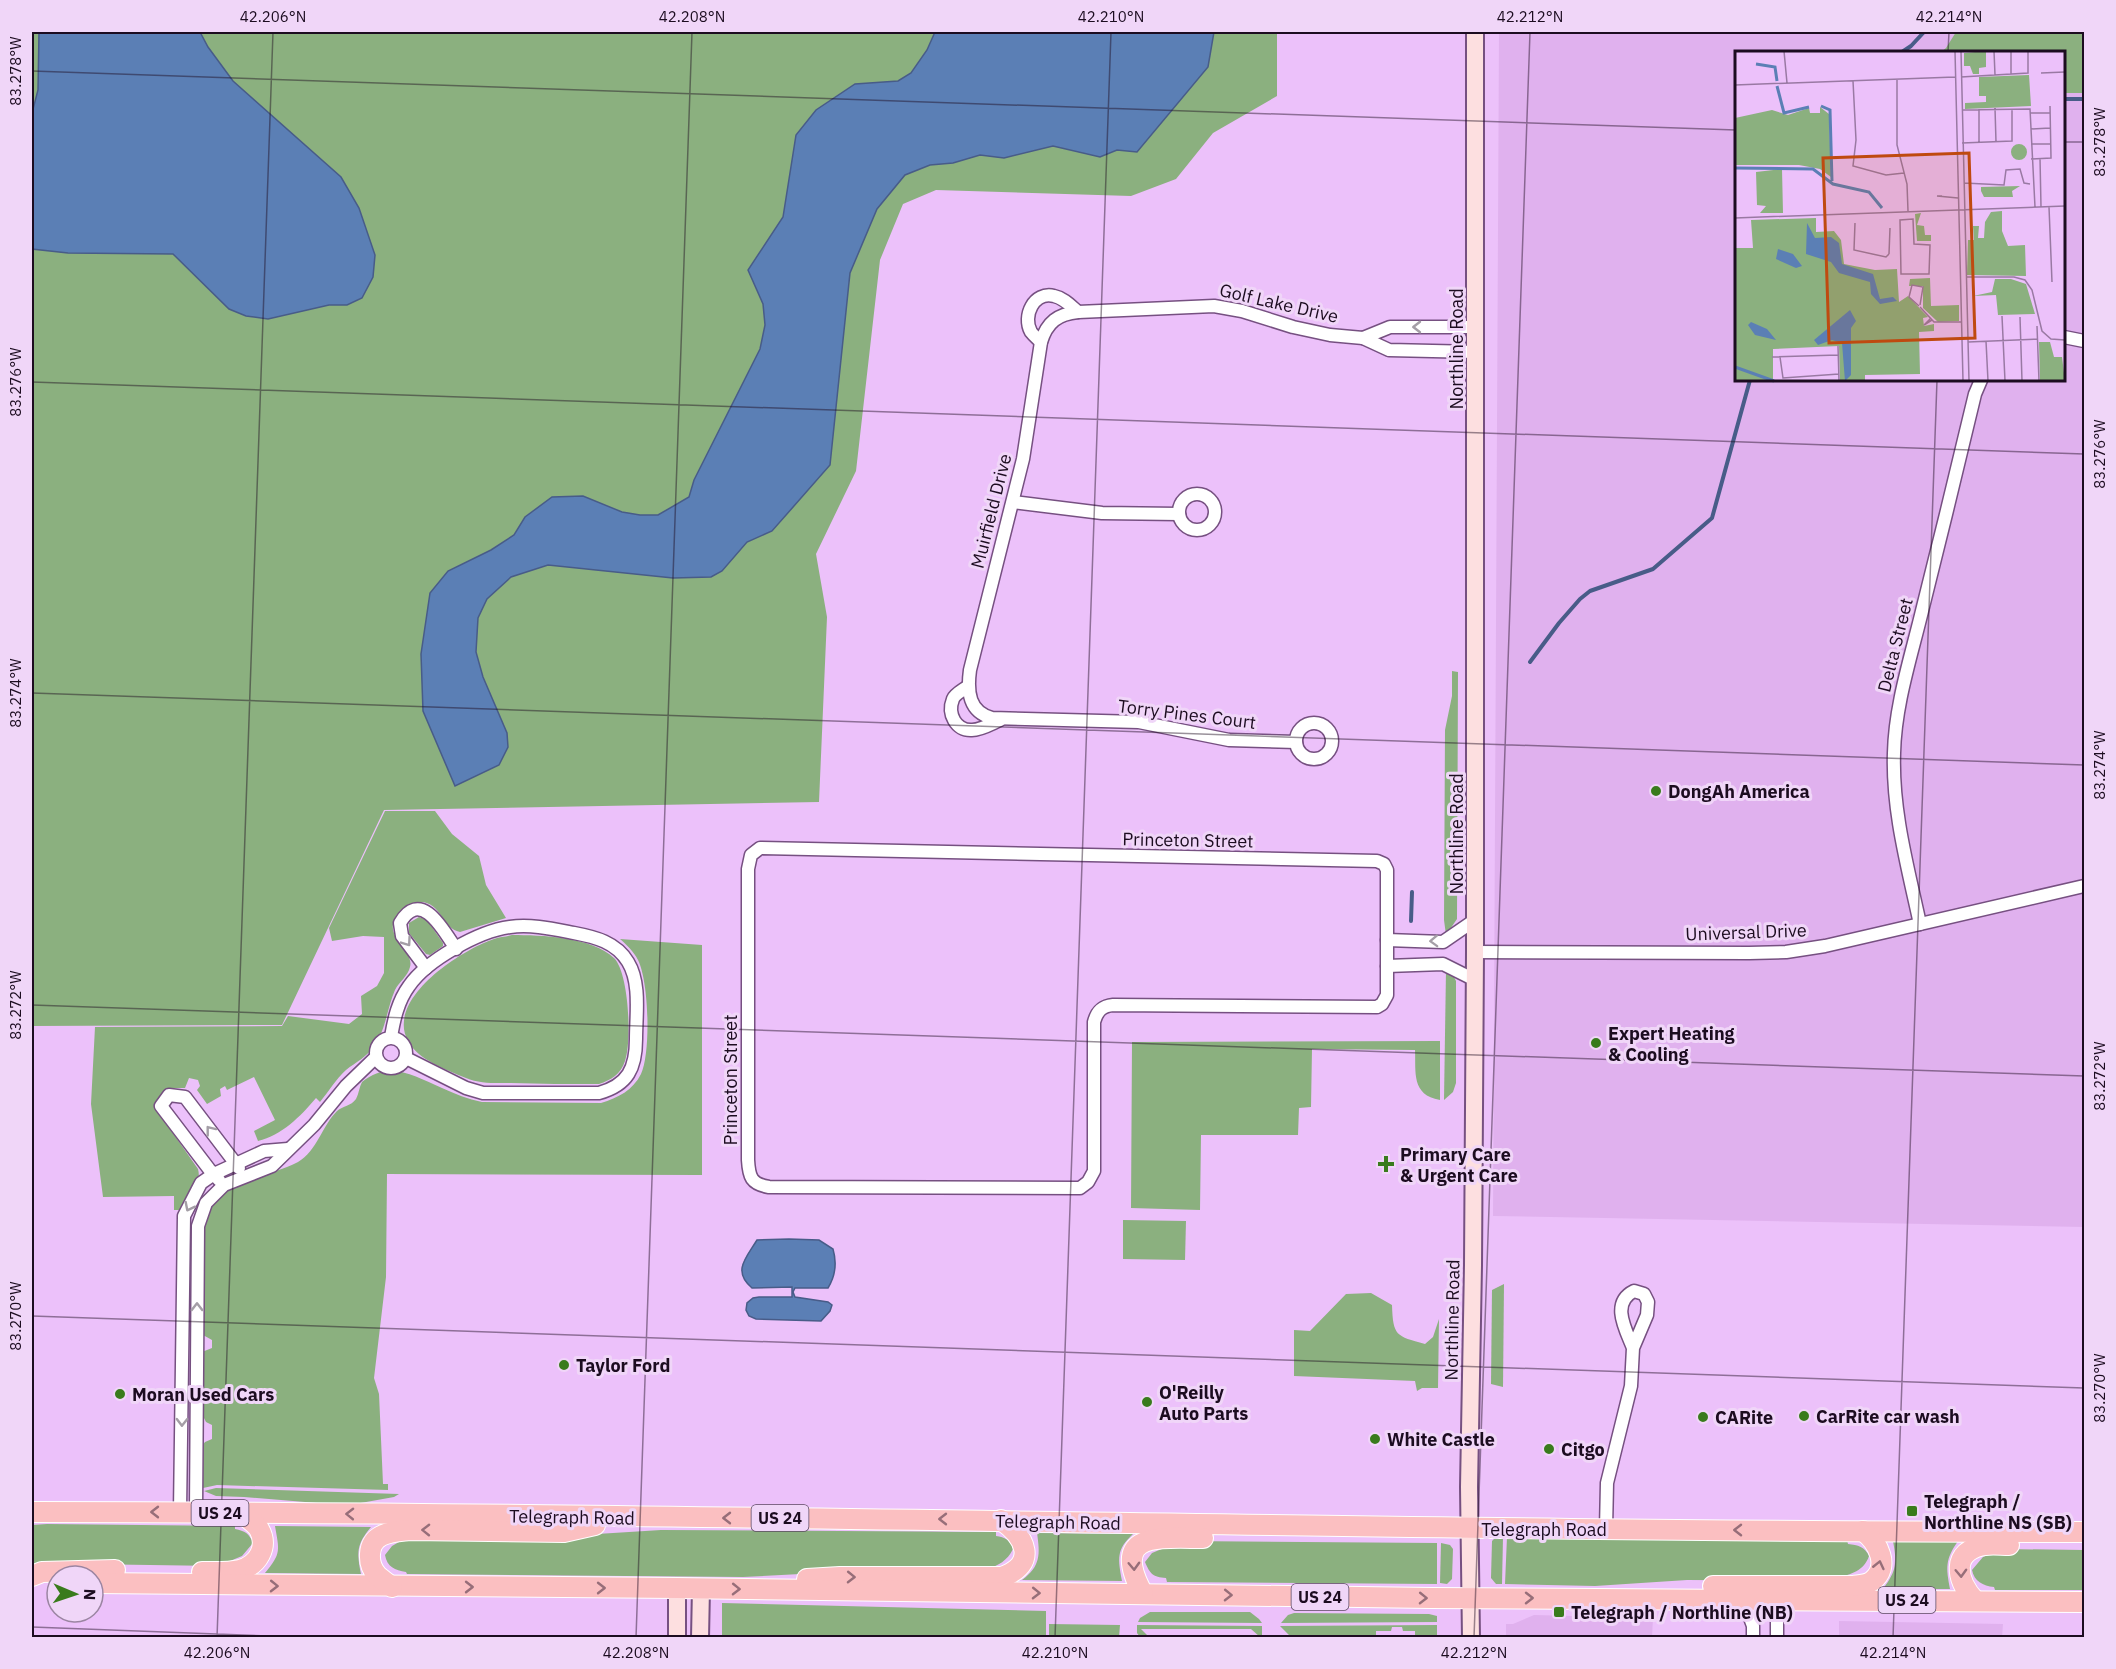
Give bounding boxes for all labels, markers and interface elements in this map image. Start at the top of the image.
text: 42.206°N [240,7,306,26]
text: 42.208°N [659,7,725,26]
text: 42.210°N [1078,7,1144,26]
text: 42.212°N [1497,7,1563,26]
text: 42.214°N [1916,7,1982,26]
text: 83.278°W [6,36,25,106]
inset map [1735,51,2065,381]
text: 83.278°W [2090,107,2109,177]
street label: Golf Lake Drive [1217,278,1341,328]
street label: Northline Road [1445,288,1468,410]
one-way arrow [1412,321,1421,333]
text: 83.276°W [6,347,25,417]
text: 83.276°W [2090,419,2109,489]
street label: Muirfield Drive [966,451,1016,571]
street label: Delta Street [1872,595,1918,695]
text: 83.274°W [6,658,25,728]
street label: Torry Pines Court [1117,694,1257,734]
text: 83.274°W [2090,730,2109,800]
street label: Northline Road [1445,773,1468,895]
place label: DongAh America [1668,780,1810,803]
marker: DongAh America [1649,784,1663,798]
street label: Princeton Street [1122,827,1254,853]
street label: Universal Drive [1685,918,1807,946]
one-way arrow [1429,934,1438,947]
one-way arrow [400,935,411,946]
text: 83.272°W [6,970,25,1040]
street label: Princeton Street [719,1014,742,1146]
place label: Expert Heating & Cooling [1608,1022,1735,1066]
marker: Expert Heating & Cooling [1589,1036,1603,1050]
text: 83.272°W [2090,1041,2109,1111]
one-way arrow [206,1125,217,1136]
place label: Primary Care & Urgent Care [1400,1143,1518,1187]
marker: Primary Care & Urgent Care [1377,1155,1395,1173]
one-way arrow [185,1200,197,1211]
street label: Northline Road [1439,1259,1465,1381]
text: 83.270°W [6,1281,25,1351]
one-way arrow [191,1302,203,1311]
text: 83.270°W [2090,1353,2109,1423]
place label: Taylor Ford [576,1354,670,1377]
marker: Taylor Ford [557,1358,571,1372]
place label: O'Reilly Auto Parts [1159,1381,1248,1425]
place label: Moran Used Cars [132,1383,274,1406]
marker: Moran Used Cars [113,1387,127,1401]
marker: O'Reilly Auto Parts [1140,1395,1154,1409]
place label: CarRite car wash [1816,1405,1960,1428]
place label: CARite [1715,1406,1773,1429]
marker: CarRite car wash [1797,1409,1811,1423]
marker: CARite [1696,1410,1710,1424]
one-way arrow [176,1417,188,1426]
place label: White Castle [1387,1428,1495,1451]
marker: White Castle [1368,1432,1382,1446]
place label: Citgo [1561,1438,1605,1461]
marker: Citgo [1542,1442,1556,1456]
place label: Telegraph / Northline NS (SB) [1924,1490,2072,1534]
road number: US 24 [192,1500,248,1526]
street label: Telegraph Road [509,1504,635,1530]
marker: Telegraph / Northline NS (SB) [1905,1504,1919,1518]
road number: US 24 [752,1505,808,1531]
one-way arrow [150,1506,159,1518]
one-way arrow [345,1508,354,1520]
street label: Telegraph Road [995,1509,1121,1535]
one-way arrow [722,1512,731,1524]
one-way arrow [938,1513,947,1525]
street label: Telegraph Road [1481,1518,1607,1541]
one-way arrow [421,1524,430,1536]
one-way arrow [1734,1524,1743,1537]
one-way arrow [1871,1560,1884,1570]
one-way arrow [1128,1562,1140,1571]
north arrow [45,1564,105,1624]
one-way arrow [1955,1569,1968,1578]
one-way arrow [846,1571,855,1583]
one-way arrow [269,1580,278,1592]
one-way arrow [464,1581,473,1593]
one-way arrow [596,1582,605,1594]
one-way arrow [731,1583,740,1595]
road number: US 24 [1292,1584,1348,1610]
one-way arrow [1032,1587,1041,1599]
road number: US 24 [1878,1587,1936,1613]
text: N [80,1588,100,1601]
one-way arrow [1223,1589,1232,1602]
one-way arrow [1418,1592,1427,1604]
one-way arrow [1525,1592,1534,1604]
place label: Telegraph / Northline (NB) [1571,1601,1793,1624]
marker: Telegraph / Northline (NB) [1552,1605,1566,1619]
text: 42.206°N [184,1643,250,1662]
text: 42.208°N [603,1643,669,1662]
text: 42.210°N [1022,1643,1088,1662]
text: 42.212°N [1441,1643,1507,1662]
text: 42.214°N [1860,1643,1926,1662]

